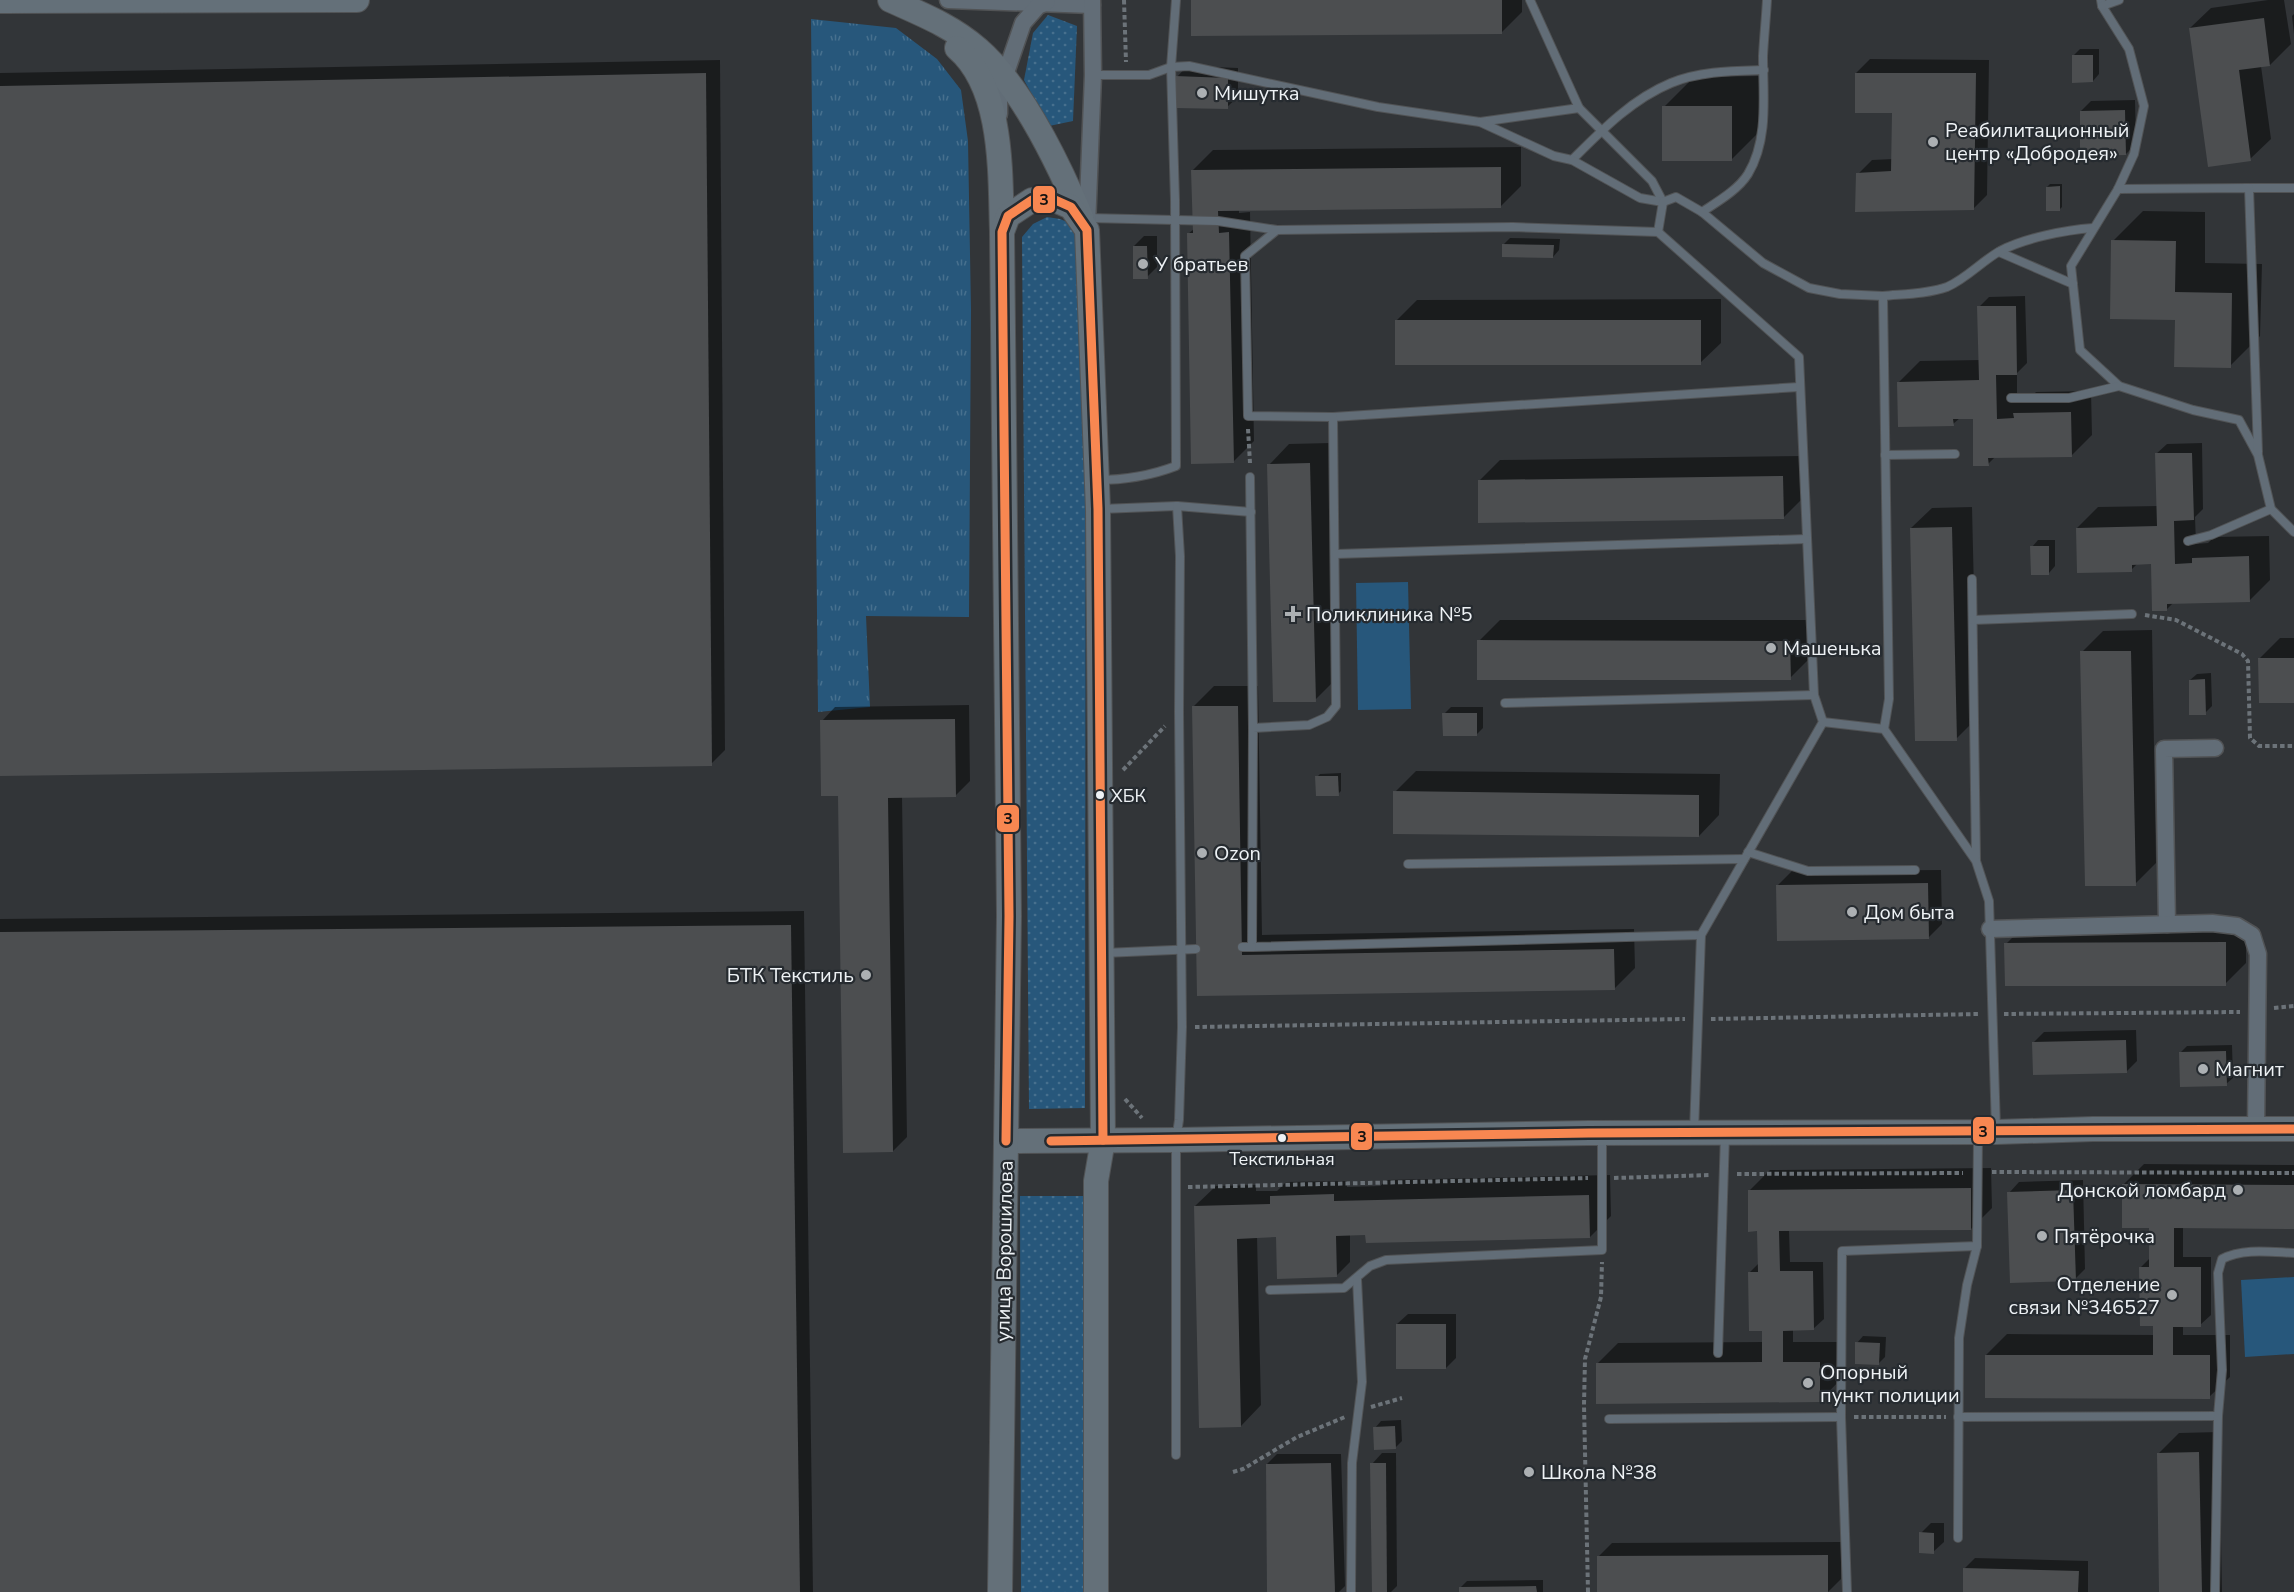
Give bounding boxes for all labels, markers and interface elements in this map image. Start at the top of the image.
place label: Мишутка [1214,80,1299,107]
marker: Мишутка [1195,86,1209,100]
place label: Реабилитационный центр «Добродея» [1945,117,2130,167]
marker: Реабилитационный центр «Добродея» [1926,135,1940,149]
line badge: 3 [1032,185,1056,214]
text: 3 [1039,189,1049,211]
place label: У братьев [1154,251,1248,278]
marker: У братьев [1136,257,1150,271]
place label: Поликлиника №5 [1306,601,1473,628]
marker: Поликлиника №5 [1284,605,1302,623]
place label: Машенька [1783,635,1881,662]
marker: Машенька [1764,641,1778,655]
place label: ХБК [1111,784,1147,808]
marker: ХБК [1094,789,1106,801]
line badge: 3 [996,804,1020,833]
text: 3 [1003,808,1013,830]
place label: Ozon [1214,840,1261,867]
marker: Ozon [1195,846,1209,860]
place label: Дом быта [1864,899,1955,926]
marker: Дом быта [1845,905,1859,919]
place label: БТК Текстиль [727,962,854,989]
marker: БТК Текстиль [859,968,873,982]
place label: Магнит [2215,1056,2284,1083]
marker: Магнит [2196,1062,2210,1076]
line badge: 3 [1972,1116,1995,1145]
text: 3 [1978,1121,1988,1143]
line badge: 3 [1350,1122,1373,1151]
text: 3 [1357,1126,1367,1148]
marker: Текстильная [1276,1132,1288,1144]
place label: Текстильная [1229,1147,1335,1171]
street label: улица Ворошилова [989,1160,1020,1342]
place label: Донской ломбард [2057,1177,2226,1204]
marker: Донской ломбард [2231,1183,2245,1197]
place label: Пятёрочка [2054,1223,2155,1250]
marker: Пятёрочка [2035,1229,2049,1243]
place label: Отделение связи №346527 [2008,1271,2160,1321]
marker: Отделение связи №346527 [2165,1288,2179,1302]
place label: Опорный пункт полиции [1820,1359,1960,1409]
marker: Опорный пункт полиции [1801,1376,1815,1390]
place label: Школа №38 [1541,1459,1657,1486]
marker: Школа №38 [1522,1465,1536,1479]

